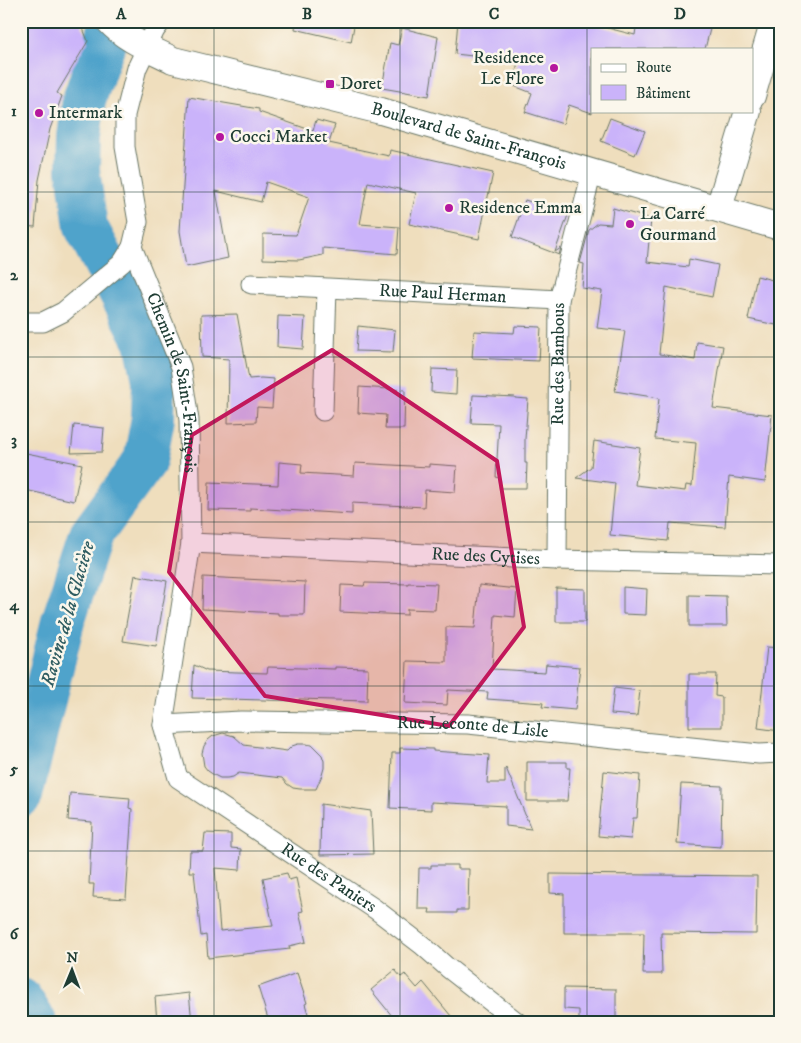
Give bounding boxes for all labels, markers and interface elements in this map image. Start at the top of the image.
text: A [115,4,127,24]
text: B [302,4,312,24]
text: C [489,4,499,24]
text: D [674,4,686,24]
place label: Residence Le Flore [473,47,544,90]
legend [591,48,754,112]
text: Route [636,58,671,77]
marker: Residence Le Flore [548,62,560,74]
place label: Doret [340,73,382,95]
marker: Doret [324,78,336,90]
text: Bâtiment [636,84,691,103]
street label: Boulevard de Saint-François [369,98,569,175]
text: 1 [11,101,17,121]
place label: Intermark [49,102,122,124]
marker: Intermark [33,107,45,119]
place label: Cocci Market [230,126,328,148]
marker: Cocci Market [214,131,226,143]
place label: Residence Emma [459,197,582,219]
marker: Residence Emma [443,202,455,214]
place label: La Carré Gourmand [640,203,716,246]
marker: La Carré Gourmand [624,218,636,230]
text: 2 [10,265,19,285]
street label: Rue Paul Herman [378,280,508,308]
street label: Chemin de Saint-François [141,289,201,473]
street label: Rue des Bambous [547,303,570,425]
text: 3 [11,430,17,450]
water label: Ravine de la Glacière [36,538,100,690]
street label: Rue des Cytises [431,543,540,570]
text: 4 [8,595,19,615]
street label: Rue Leconte de Lisle [397,712,550,743]
text: 5 [9,759,18,779]
street label: Rue des Paniers [276,838,381,918]
text: 6 [10,924,20,944]
north arrow [48,946,98,996]
text: N [66,949,79,967]

